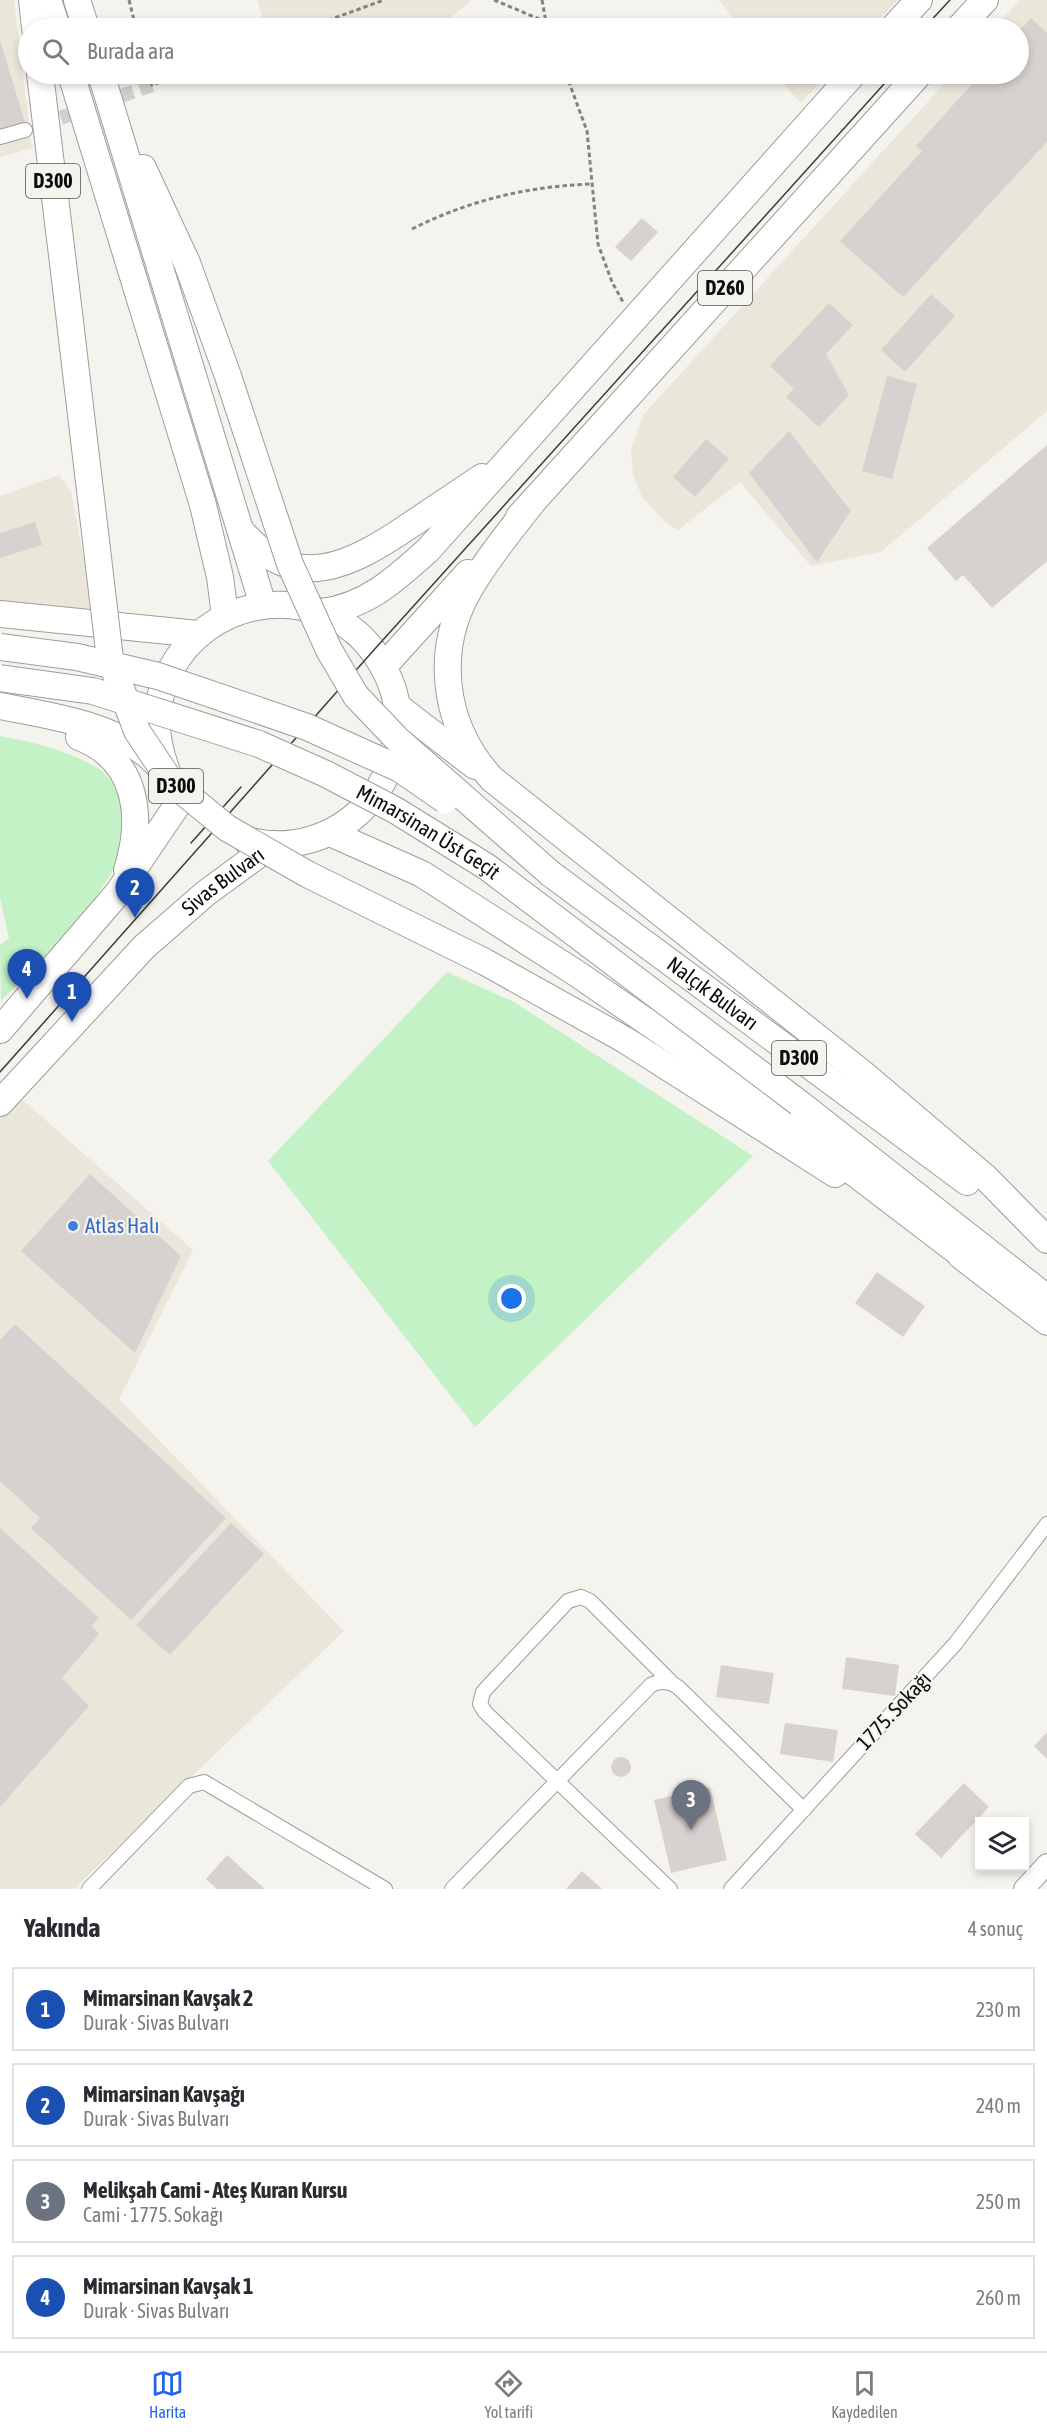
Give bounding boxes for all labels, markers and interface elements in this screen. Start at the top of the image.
search box [18,18,1029,84]
icon: search [39,35,72,68]
text: Burada ara [87,38,175,64]
road number: D300 [26,164,80,198]
road number: D260 [698,271,752,305]
road number: D300 [149,769,203,803]
street label: Mimarsinan Üst Geçit [353,779,505,884]
street label: Sivas Bulvarı [176,842,268,920]
pin: 2 [116,868,154,918]
pin: 4 [8,950,46,999]
street label: Nalçık Bulvarı [663,951,763,1034]
pin: 1 [52,972,92,1022]
road number: D300 [772,1041,826,1075]
place label: Atlas Halı [85,1213,159,1237]
marker: Atlas Halı [66,1219,80,1233]
your location [497,1284,526,1313]
street label: 1775. Sokağı [851,1666,935,1754]
pin: 3 [672,1780,710,1830]
map controls [975,1817,1029,1871]
button: layers [975,1817,1029,1871]
text: Yakında [24,1913,100,1943]
text: 4 sonuç [968,1917,1023,1940]
text: Mimarsinan Kavşak 2 [83,1985,253,2011]
text: 1 [41,1998,50,2021]
text: 230 m [976,1998,1021,2021]
text: Durak · Sivas Bulvarı [83,2011,229,2034]
text: Mimarsinan Kavşağı [83,2081,245,2107]
text: 2 [41,2094,50,2117]
text: 240 m [976,2094,1021,2117]
text: Durak · Sivas Bulvarı [83,2107,229,2130]
text: Melikşah Cami - Ateş Kuran Kursu [83,2177,347,2203]
text: 3 [41,2190,50,2213]
text: 250 m [976,2190,1021,2213]
text: Cami · 1775. Sokağı [83,2203,223,2226]
text: Mimarsinan Kavşak 1 [83,2273,253,2299]
text: 4 [41,2286,50,2309]
text: 260 m [976,2286,1021,2309]
text: Durak · Sivas Bulvarı [83,2299,229,2322]
tab: Harita [149,2367,186,2421]
tab: Yol tarifi [484,2367,533,2421]
tab: Kaydedilen [831,2367,898,2421]

